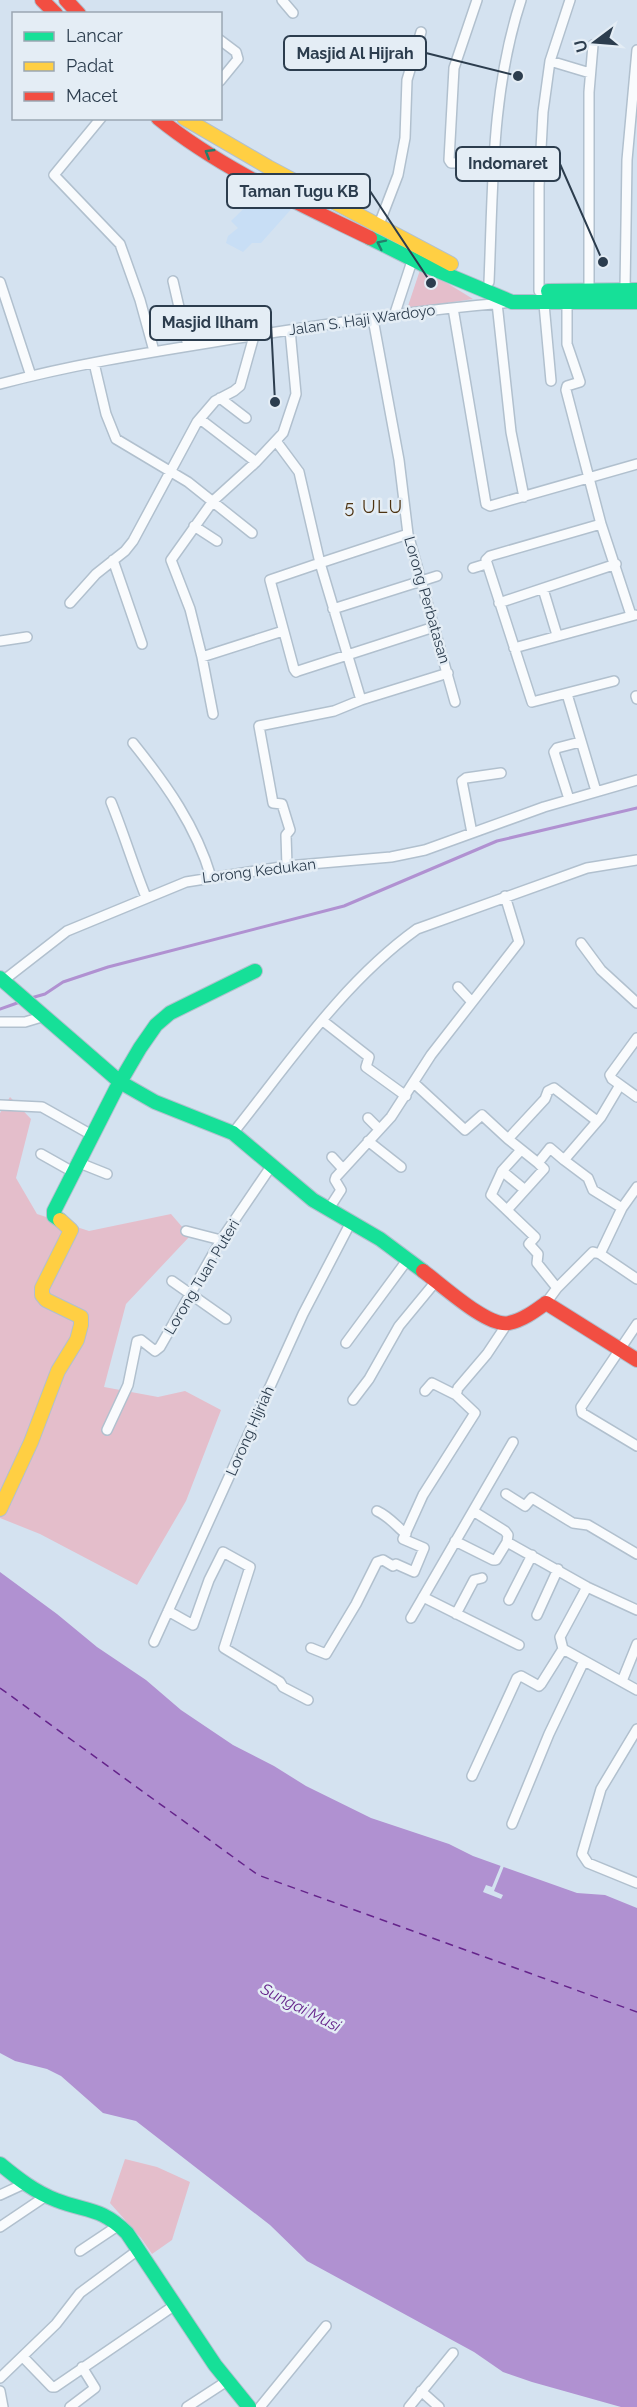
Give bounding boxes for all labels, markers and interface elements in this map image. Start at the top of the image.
legend [12,12,222,120]
north arrow [565,12,625,72]
text: Lancar [66,25,123,46]
callout: Masjid Al Hijrah [284,36,426,70]
text: U [570,38,592,54]
text: Masjid Al Hijrah [296,44,414,63]
text: Padat [66,55,114,76]
text: Macet [66,85,118,106]
callout: Indomaret [456,147,560,181]
one-way arrow [205,148,215,160]
text: Indomaret [468,154,548,173]
callout: Taman Tugu KB [227,174,370,208]
text: Taman Tugu KB [239,182,359,201]
one-way arrow [376,239,387,251]
street label: Jalan S. Haji Wardoyo [288,301,437,339]
callout: Masjid Ilham [150,306,271,340]
text: Masjid Ilham [162,313,258,332]
district label: 5 ULU [344,496,404,517]
street label: Lorong Perbatasan [400,534,454,666]
street label: Lorong Kedukan [201,855,317,887]
street label: Lorong Tuan Puteri [161,1216,243,1338]
street label: Lorong Hijriah [222,1383,278,1479]
water label: Sungai Musi [257,1979,344,2036]

